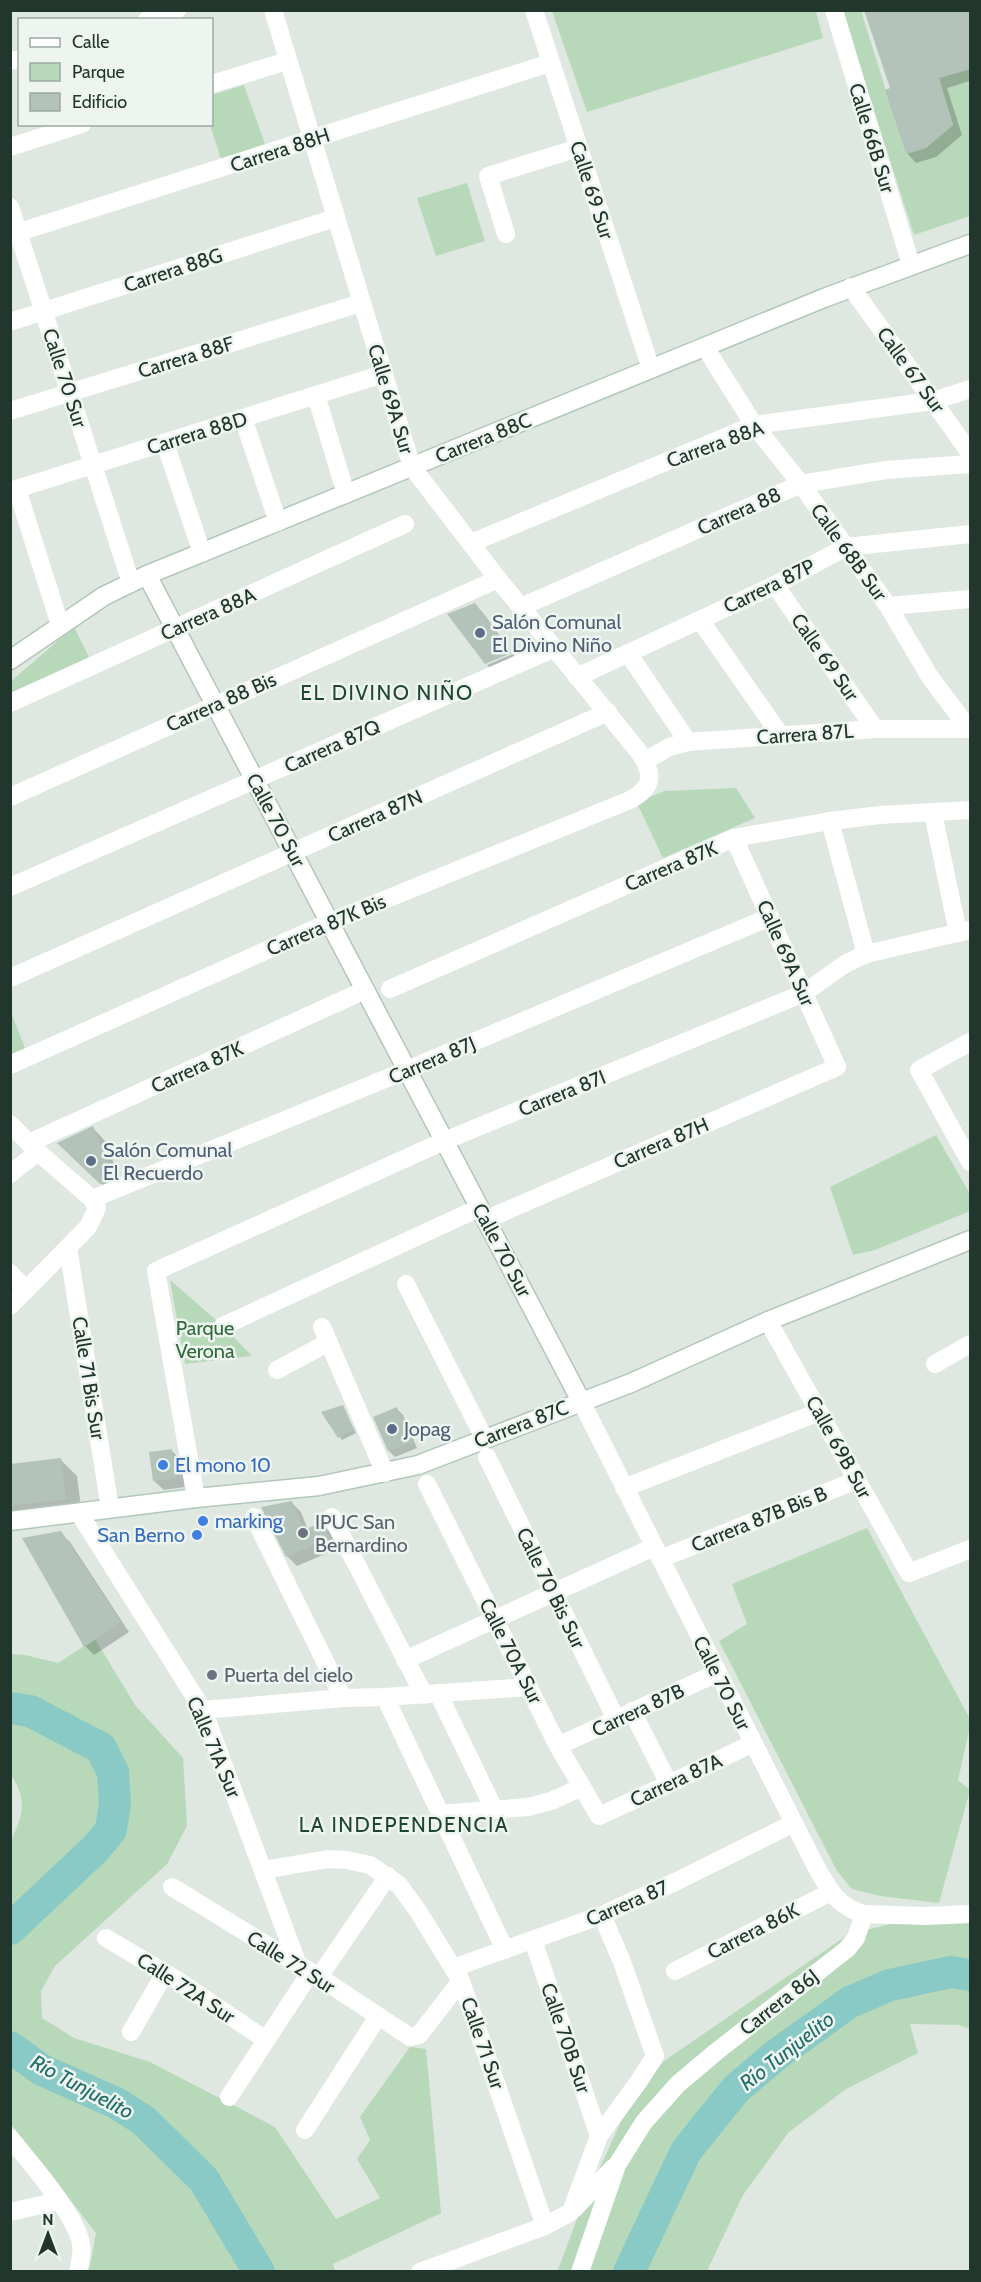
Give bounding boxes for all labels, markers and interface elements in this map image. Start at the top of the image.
legend [18,18,213,126]
text: Calle [72,31,109,53]
text: Parque [72,61,125,83]
street label: Calle 66B Sur [844,80,900,196]
text: Edificio [72,91,127,113]
street label: Carrera 88H [227,123,333,177]
street label: Calle 69 Sur [565,138,619,243]
street label: Carrera 88G [121,243,225,297]
street label: Calle 67 Sur [872,322,951,418]
street label: Calle 70 Sur [38,325,92,431]
street label: Carrera 88F [135,331,238,383]
street label: Calle 69A Sur [363,341,419,457]
street label: Carrera 88D [144,406,250,460]
street label: Carrera 88C [432,408,534,468]
street label: Carrera 88A [663,415,767,473]
street label: Carrera 88 [693,482,785,540]
street label: Calle 68B Sur [806,499,893,606]
street label: Carrera 87P [719,554,819,618]
street label: Carrera 88A [157,582,260,646]
street label: Calle 69 Sur [786,609,864,706]
place label: Salón Comunal El Divino Niño [492,610,621,657]
marker: Salón Comunal El Divino Niño [473,626,487,640]
street label: Carrera 88 Bis [162,667,280,737]
district label: EL DIVINO NIÑO [300,679,474,705]
street label: Carrera 87Q [280,714,384,778]
street label: Carrera 87L [756,719,854,749]
street label: Calle 70 Sur [241,769,311,872]
street label: Carrera 87N [324,784,426,848]
street label: Carrera 87K [621,835,722,896]
street label: Carrera 87K Bis [263,889,389,961]
street label: Calle 69A Sur [752,896,820,1010]
street label: Carrera 87J [385,1031,479,1089]
street label: Carrera 87K [147,1036,247,1098]
street label: Carrera 87I [515,1065,609,1121]
street label: Carrera 87H [610,1112,712,1174]
place label: Salón Comunal El Recuerdo [103,1138,232,1185]
marker: Salón Comunal El Recuerdo [84,1154,98,1168]
street label: Calle 70 Sur [467,1199,537,1302]
street label: Calle 71 Bis Sur [67,1315,111,1442]
park label: Parque Verona [175,1316,235,1363]
street label: Calle 69B Sur [801,1392,877,1503]
street label: Carrera 87C [470,1395,572,1453]
place label: Jopag [403,1417,452,1441]
marker: Jopag [385,1422,399,1436]
place label: El mono 10 [175,1453,271,1477]
marker: El mono 10 [156,1458,170,1472]
street label: Carrera 87B Bis B [688,1481,830,1557]
place label: marking [215,1509,284,1533]
place label: IPUC San Bernardino [315,1510,408,1557]
marker: marking [196,1514,210,1528]
place label: San Berno [97,1523,185,1547]
street label: Calle 70 Bis Sur [511,1524,591,1653]
marker: IPUC San Bernardino [296,1526,310,1540]
marker: San Berno [190,1528,204,1542]
street label: Calle 70A Sur [474,1594,548,1708]
street label: Calle 70 Sur [688,1632,756,1735]
place label: Puerta del cielo [224,1663,353,1687]
marker: Puerta del cielo [205,1668,219,1682]
street label: Carrera 87B [588,1678,688,1742]
street label: Calle 71A Sur [182,1693,246,1802]
street label: Carrera 87A [626,1748,726,1812]
district label: LA INDEPENDENCIA [299,1812,509,1837]
street label: Carrera 87 [582,1875,672,1931]
street label: Carrera 86K [703,1897,803,1964]
street label: Calle 72 Sur [242,1925,340,1999]
street label: Calle 72A Sur [133,1948,240,2029]
street label: Carrera 86J [735,1964,823,2040]
street label: Calle 70B Sur [536,1980,596,2097]
street label: Calle 71 Sur [456,1994,510,2093]
water label: Río Tunjuelito [735,2006,839,2096]
water label: Río Tunjuelito [26,2049,138,2125]
north arrow [18,2204,78,2264]
text: N [42,2210,54,2229]

